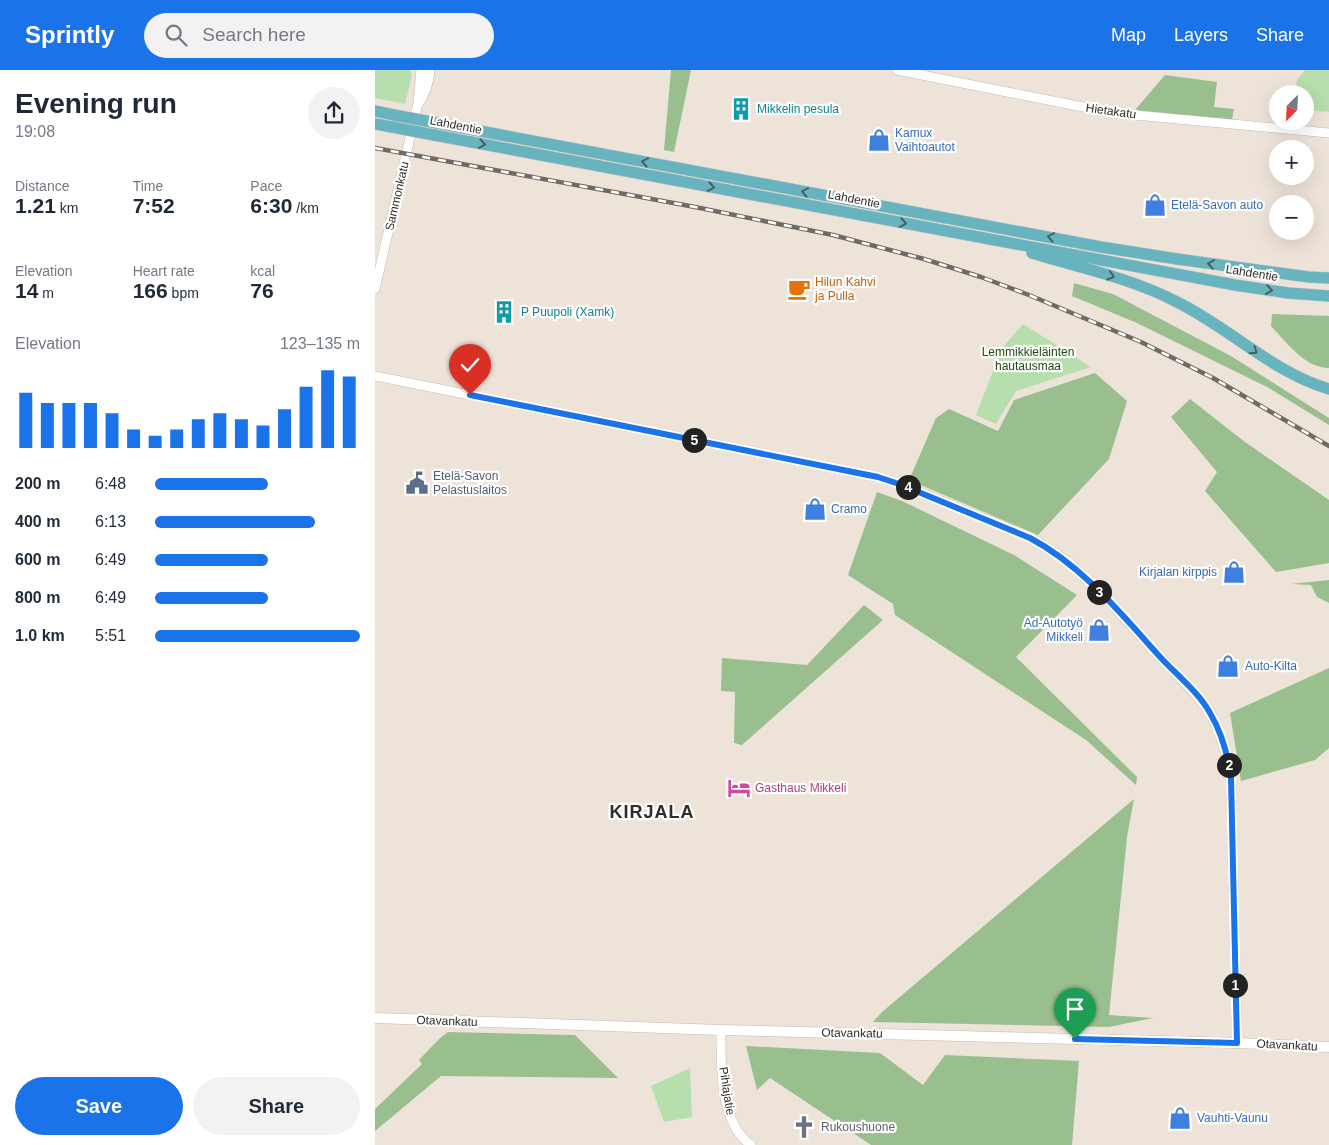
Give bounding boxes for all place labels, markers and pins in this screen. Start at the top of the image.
building icon: Mikkelin pesula [728,96,754,122]
place label: Mikkelin pesula [757,102,839,116]
place label: Kamux Vaihtoautot [895,126,955,154]
shop icon: Kamux Vaihtoautot [866,127,892,153]
shop icon: Etelä-Savon auto [1142,192,1168,218]
place label: Etelä-Savon auto [1171,198,1263,212]
place label: Hilun Kahvi ja Pulla [814,275,876,303]
cafe icon: Hilun Kahvi ja Pulla [786,276,812,302]
building icon: P Puupoli (Xamk) [491,299,517,325]
place label: P Puupoli (Xamk) [521,305,614,319]
pin [449,344,491,395]
pin: 5 [681,428,707,452]
place label: Etelä-Savon Pelastuslaitos [433,469,507,497]
public building icon: Etelä-Savon Pelastuslaitos [404,470,430,496]
pin: 4 [895,474,921,500]
shop icon: Cramo [802,496,828,522]
place label: Cramo [831,502,867,516]
shop icon: Kirjalan kirppis [1221,559,1247,585]
place label: Kirjalan kirppis [1139,565,1217,579]
pin: 3 [1087,580,1111,604]
place label: Ad-Autotyö Mikkeli [1024,616,1083,644]
shop icon: Ad-Autotyö Mikkeli [1086,617,1112,643]
shop icon: Auto-Kilta [1215,653,1241,679]
place label: Auto-Kilta [1245,659,1297,673]
pin: 2 [1217,752,1241,778]
hotel icon: Gasthaus Mikkeli [726,775,752,801]
place label: Gasthaus Mikkeli [755,781,846,795]
pin: 1 [1223,972,1247,998]
pin [1054,988,1096,1039]
shop icon: Vauhti-Vaunu [1167,1105,1193,1131]
place label: Vauhti-Vaunu [1197,1111,1268,1125]
church icon: Rukoushuone [791,1114,817,1140]
place label: Rukoushuone [821,1120,895,1134]

